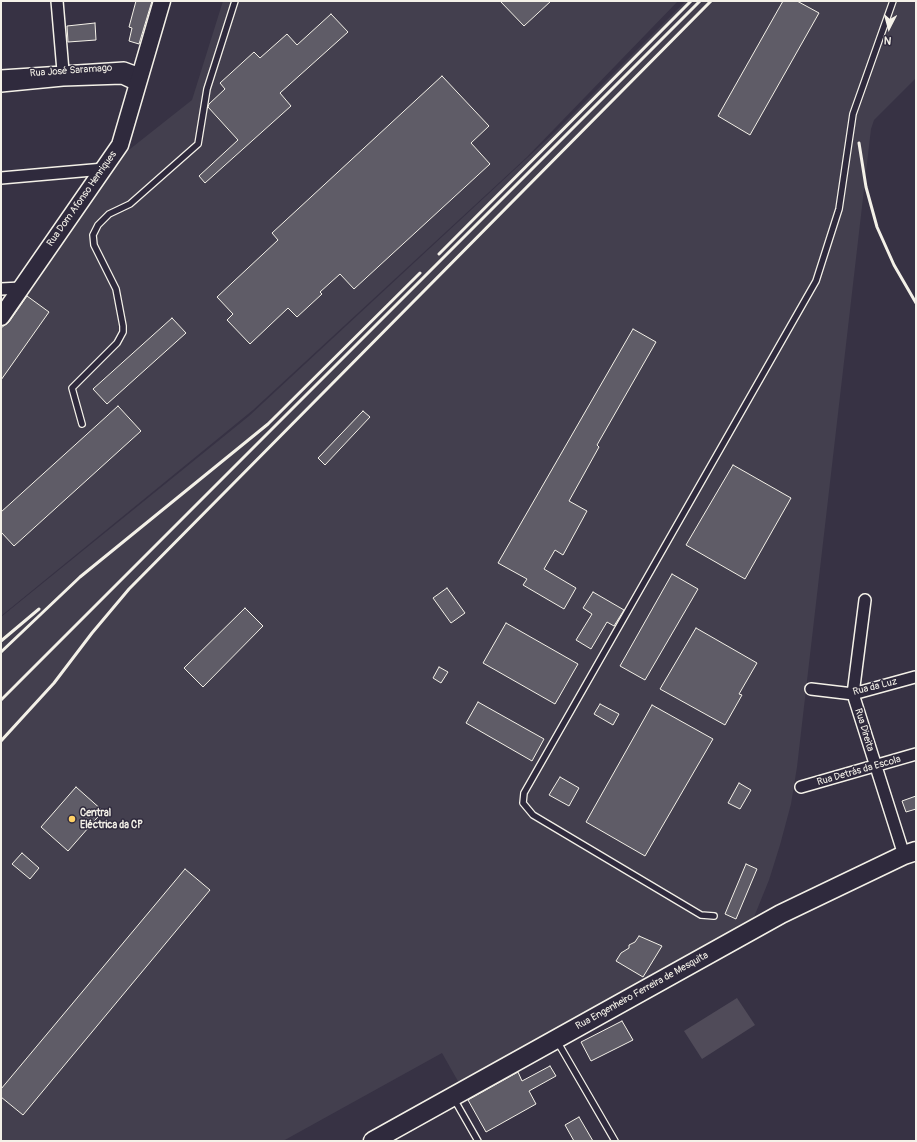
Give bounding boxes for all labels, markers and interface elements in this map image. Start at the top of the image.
north arrow [869,8,909,48]
text: N [883,34,892,47]
street label: Rua José Saramago [29,62,113,80]
street label: Rua Dom Afonso Henriques [45,149,119,249]
street label: Rua da Luz [852,676,898,698]
street label: Rua Direita [852,707,876,753]
street label: Rua Detrás da Escola [816,753,902,789]
place label: Central Eléctrica da CP [80,807,143,830]
marker: Central Eléctrica da CP [67,814,77,824]
street label: Rua Engenheiro Ferreira de Mesquita [574,949,710,1033]

